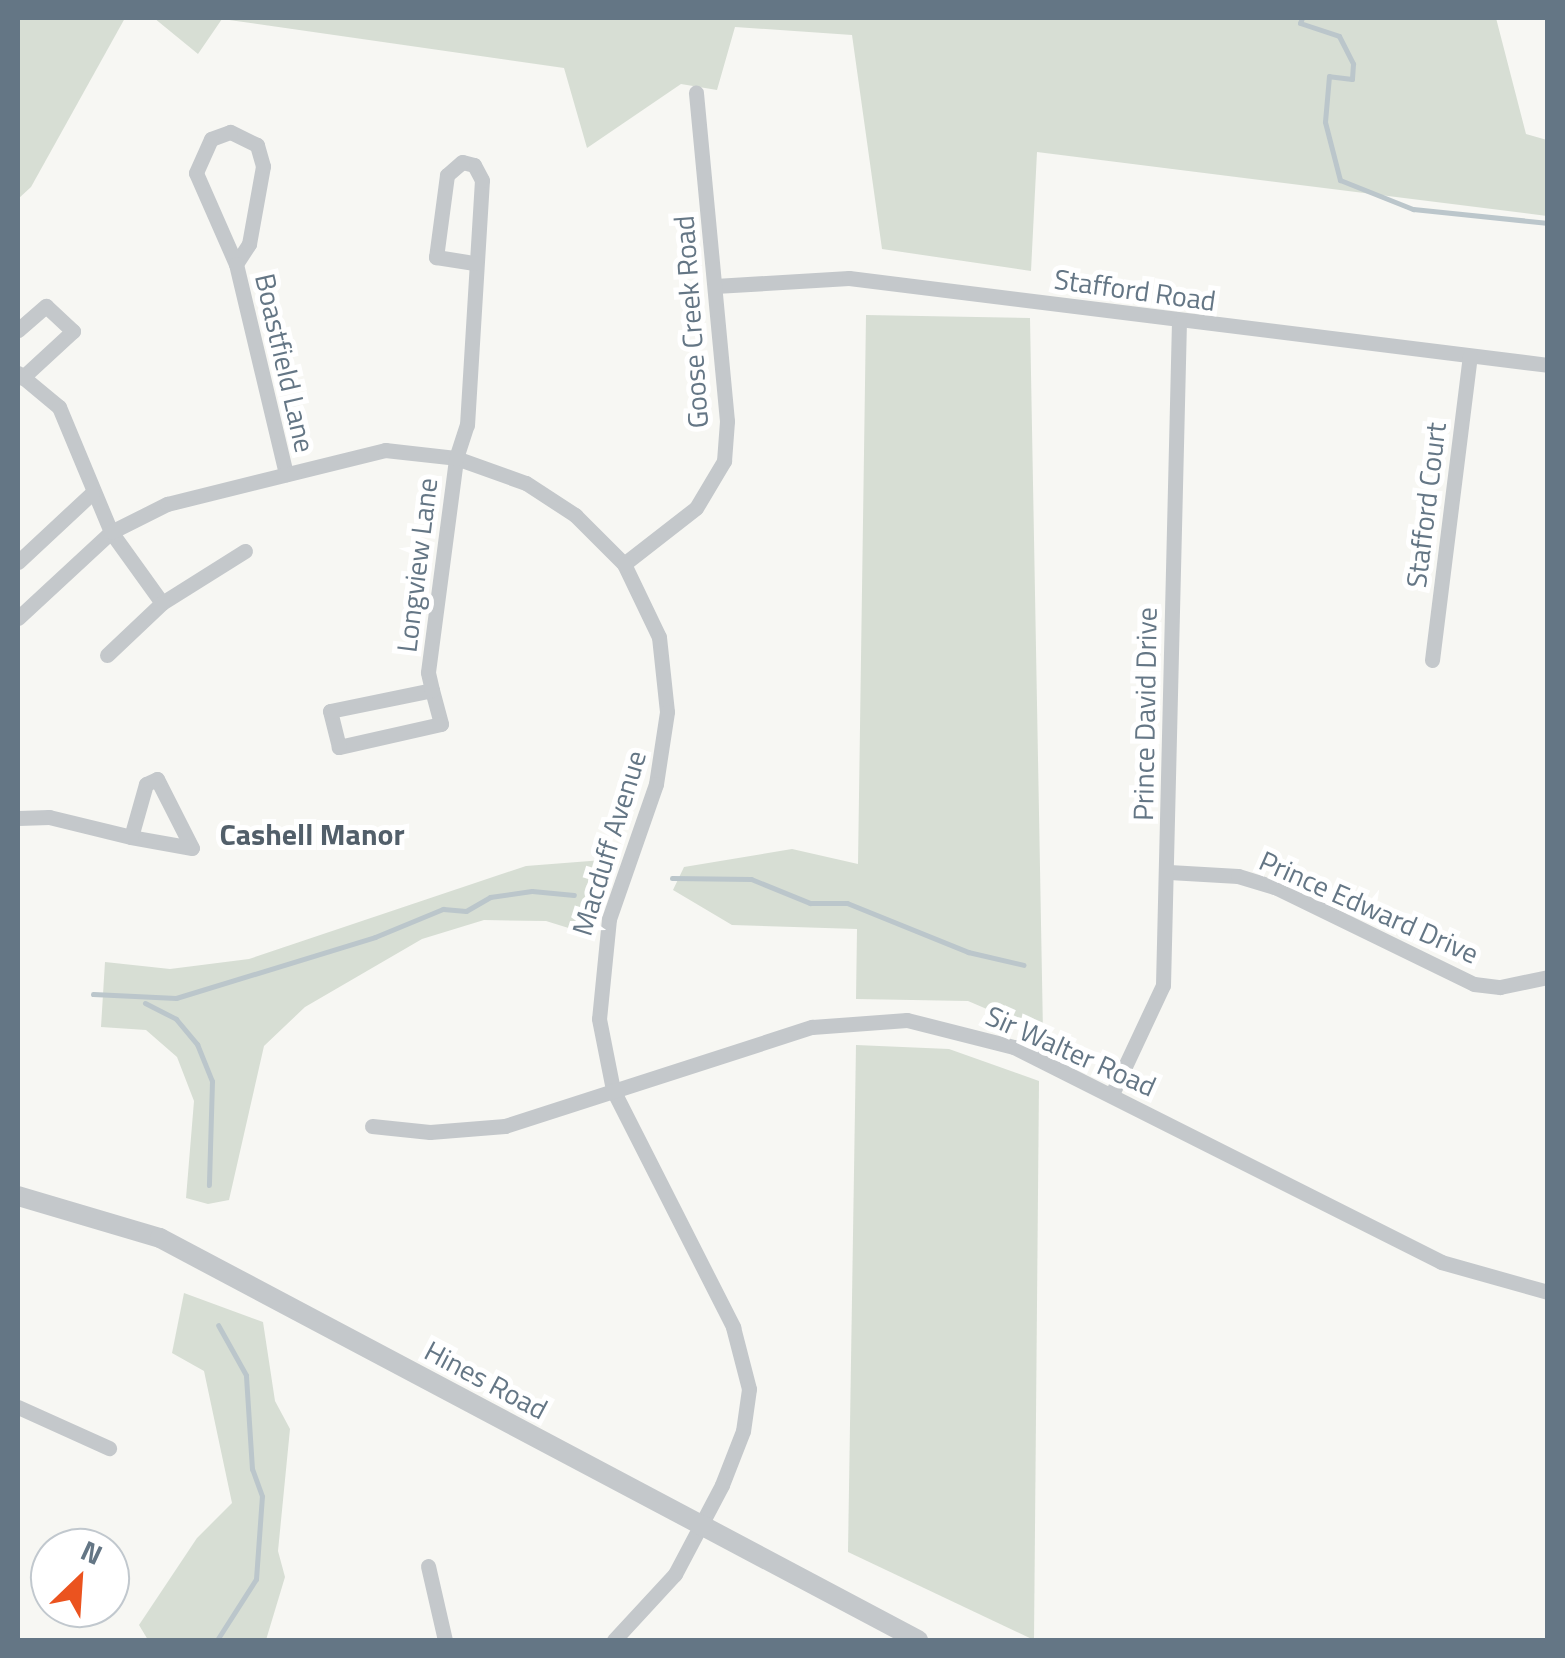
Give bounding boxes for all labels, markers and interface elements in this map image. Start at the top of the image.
street label: Goose Creek Road [667,215,715,429]
street label: Stafford Road [1052,262,1218,318]
street label: Boastfield Lane [248,270,322,456]
street label: Stafford Court [1399,420,1453,590]
street label: Longview Lane [390,476,444,654]
street label: Prince David Drive [1126,607,1164,821]
street label: Macduff Avenue [565,746,653,940]
district label: Cashell Manor [219,816,405,852]
street label: Prince Edward Drive [1254,844,1484,970]
street label: Sir Walter Road [981,999,1161,1103]
street label: Hines Road [419,1334,553,1426]
north arrow [30,1528,130,1628]
text: N [74,1529,110,1576]

